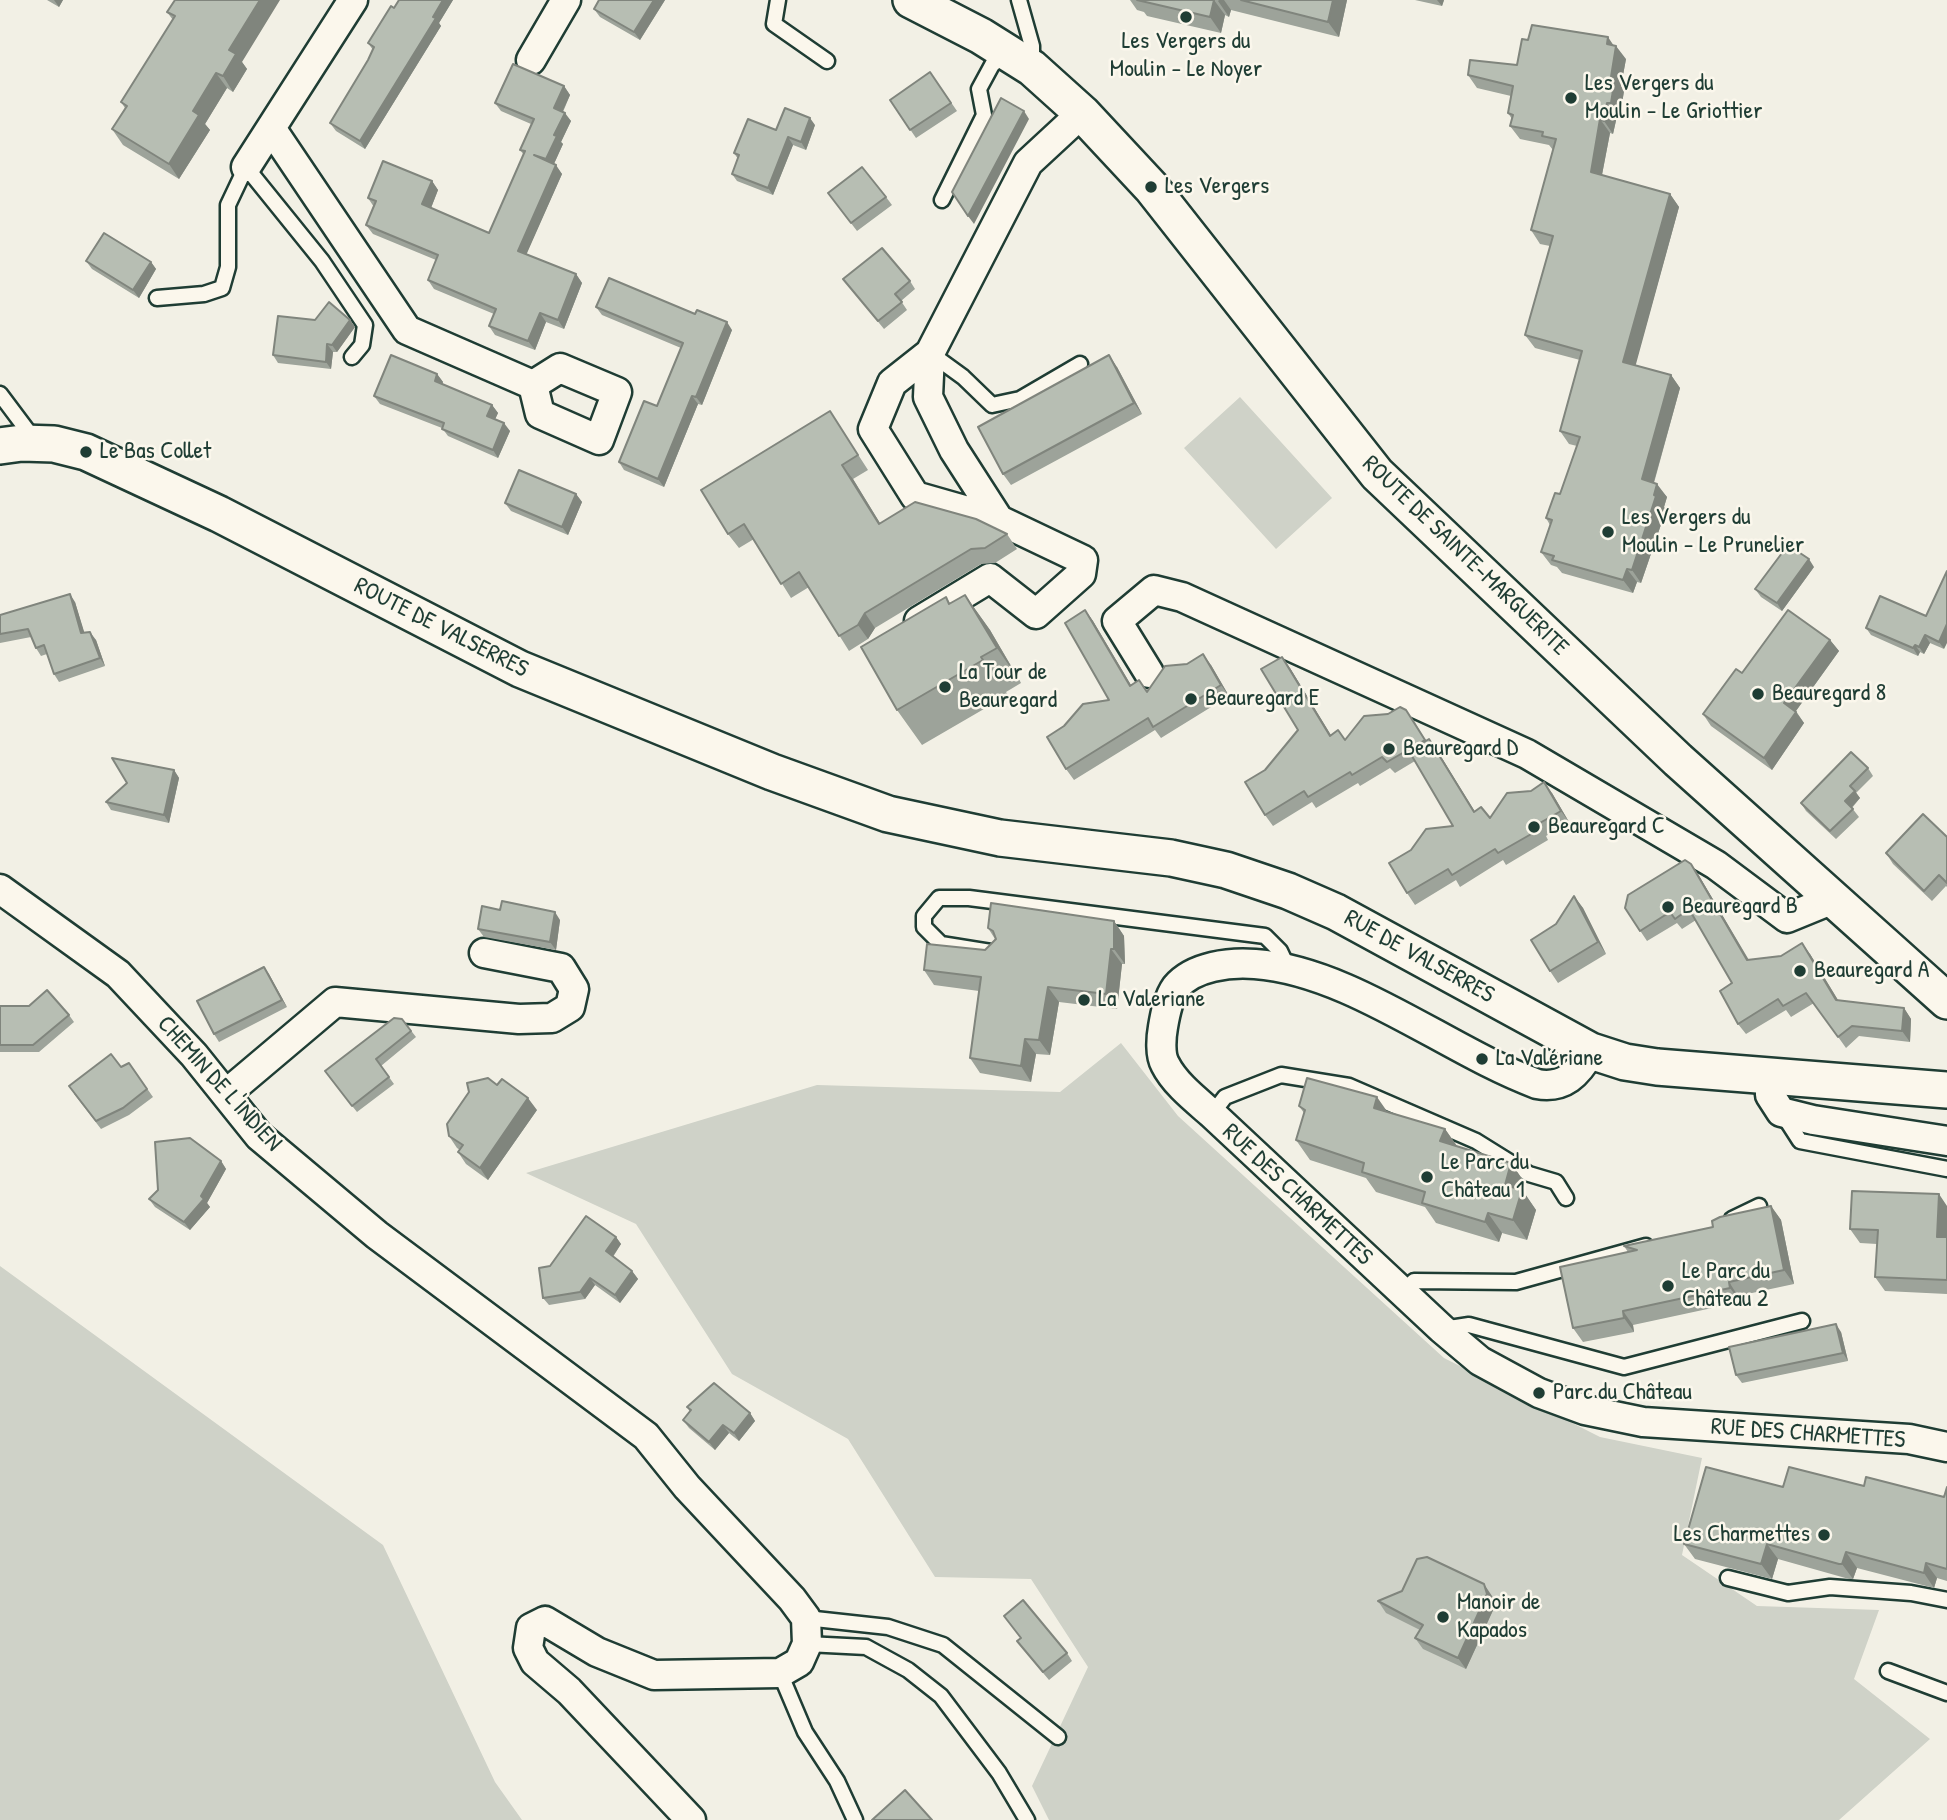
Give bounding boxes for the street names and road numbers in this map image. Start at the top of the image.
street label: ROUTE DE SAINTE-MARGUERITE [1356,450,1574,662]
street label: ROUTE DE VALSERRES [349,572,533,684]
street label: RUE DE VALSERRES [1339,904,1499,1010]
street label: CHEMIN DE L'INDIEN [151,1010,287,1158]
street label: RUE DES CHARMETTES [1216,1118,1378,1272]
street label: RUE DES CHARMETTES [1710,1413,1906,1455]

